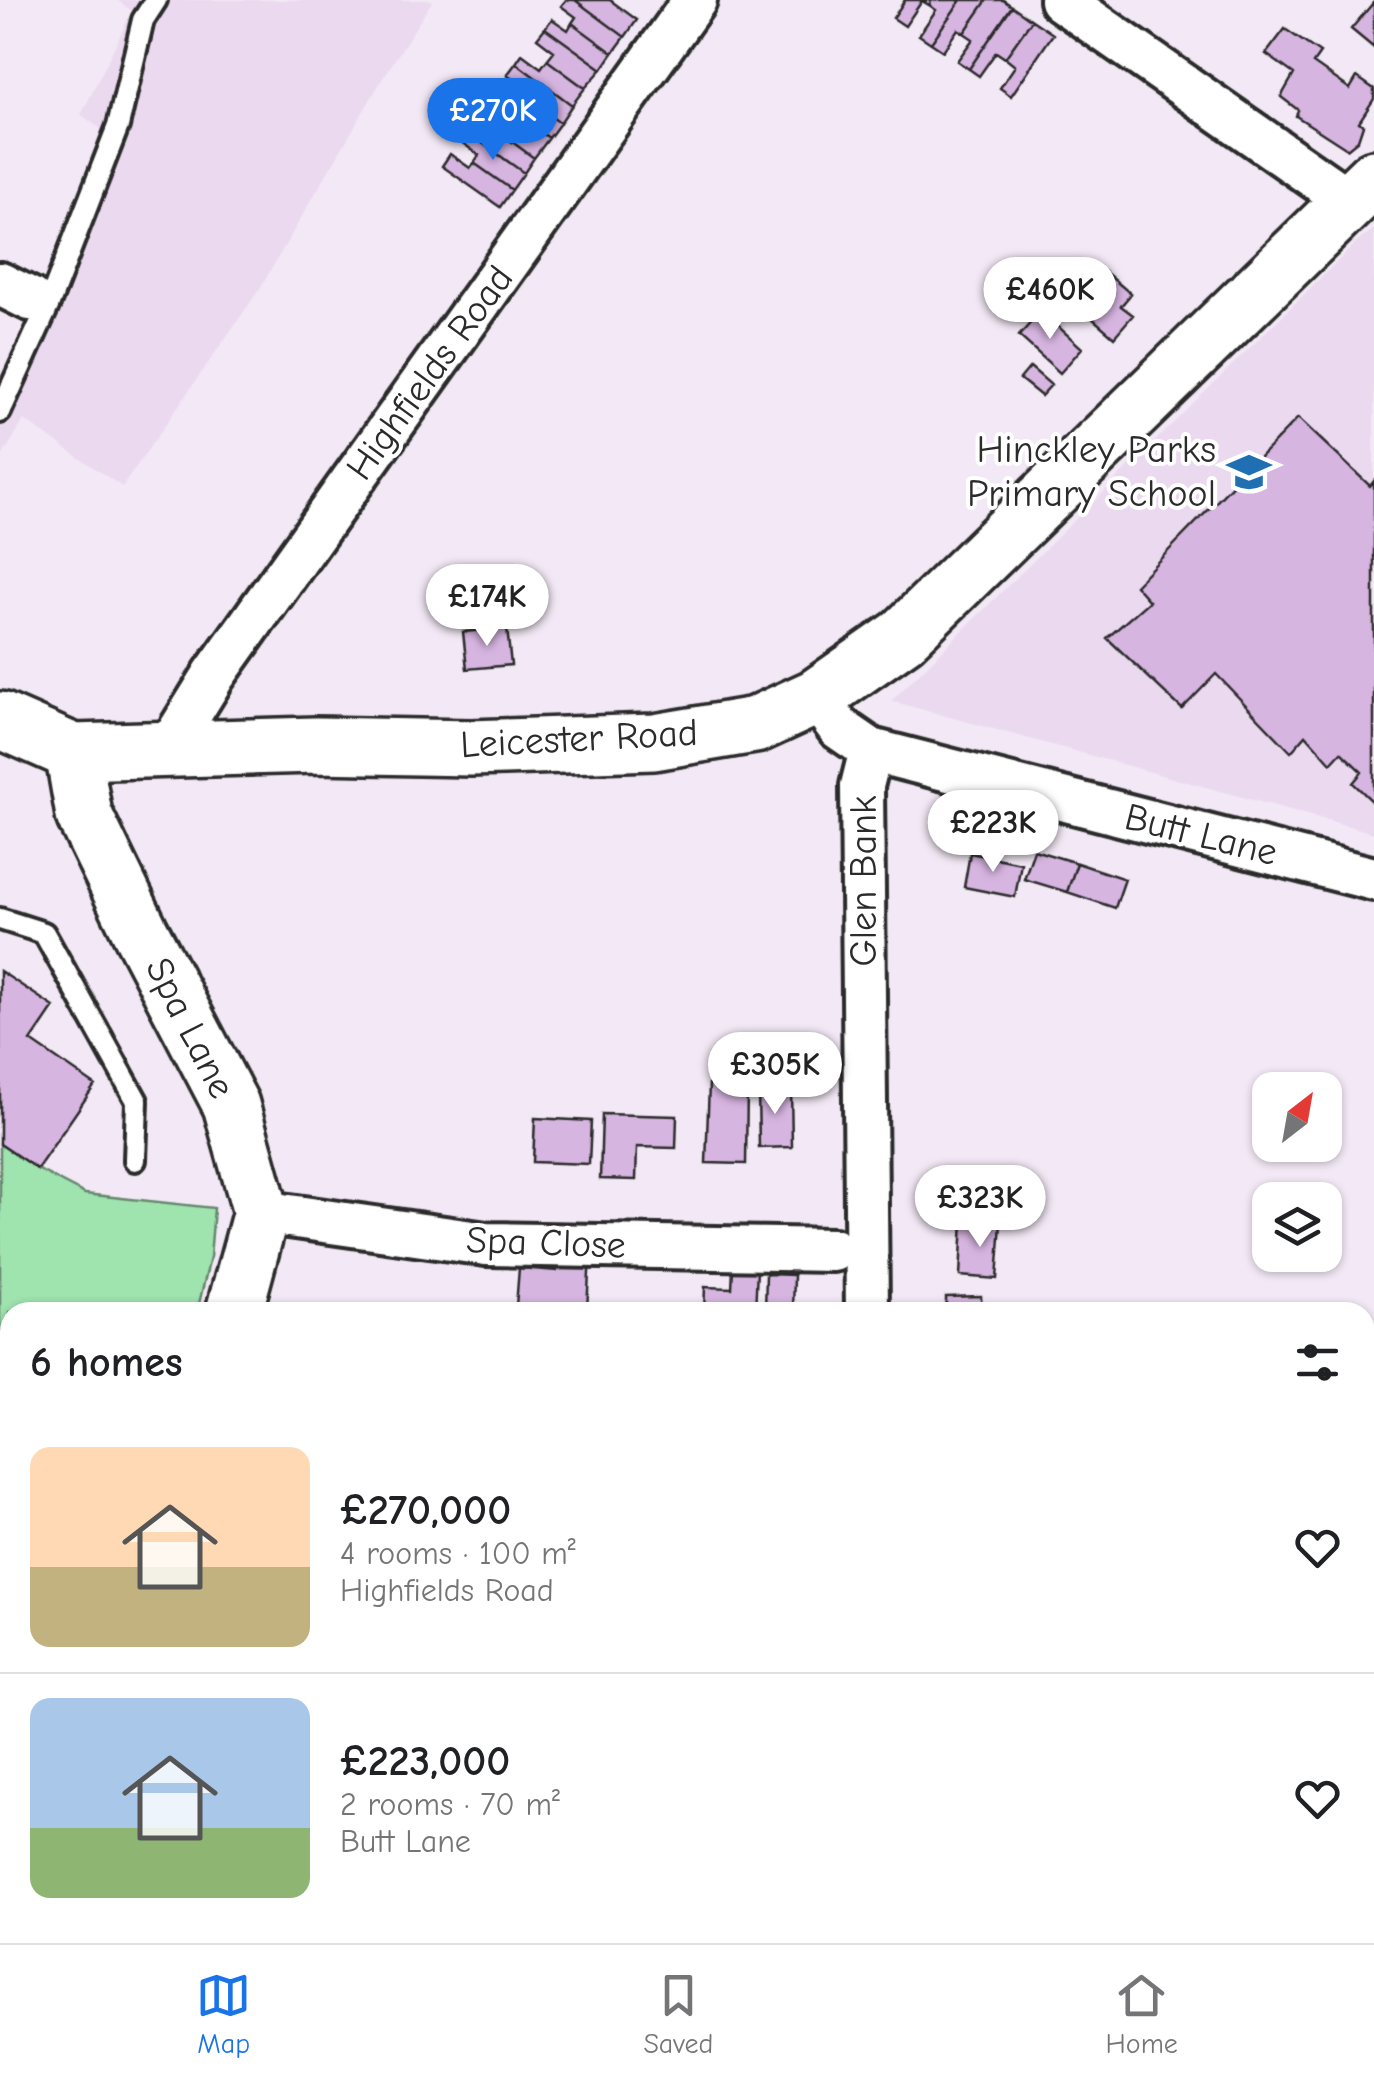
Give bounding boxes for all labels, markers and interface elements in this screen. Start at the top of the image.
pin: £270K [423,78,563,163]
text: £270K [449,92,537,129]
street label: Highfields Road [338,257,522,489]
pin: £460K [980,257,1120,342]
text: £460K [1005,271,1095,308]
place label: Hinckley Parks Primary School [967,428,1216,516]
school or university icon: Hinckley Parks Primary School [1225,448,1273,496]
pin: £174K [417,564,557,649]
text: £174K [448,578,526,615]
street label: Leicester Road [459,711,699,767]
pin: £223K [923,790,1063,875]
street label: Glen Bank [842,795,886,966]
street label: Butt Lane [1120,795,1282,875]
text: £223K [950,804,1036,841]
street label: Spa Lane [136,951,244,1105]
pin: £305K [705,1032,845,1117]
text: £305K [730,1046,820,1083]
north arrow [1252,1072,1342,1162]
map controls [1252,1072,1342,1272]
pin: £323K [910,1165,1050,1250]
text: £323K [937,1179,1023,1216]
button: layers [1252,1182,1342,1272]
street label: Spa Close [465,1218,627,1268]
icon: filters [1290,1335,1345,1390]
text: 6 homes [30,1338,183,1387]
text: £270,000 [340,1486,511,1535]
icon: home [110,1487,230,1607]
icon: heart [1290,1520,1345,1575]
text: 4 rooms · 100 m² [340,1535,576,1572]
text: Highfields Road [340,1572,554,1609]
text: £223,000 [340,1737,510,1786]
icon: home [110,1738,230,1858]
icon: heart [1290,1771,1345,1826]
text: 2 rooms · 70 m² [340,1786,560,1823]
text: Butt Lane [340,1823,471,1860]
tab: Map [196,1968,251,2060]
tab: Saved [643,1968,713,2060]
tab: Home [1106,1968,1178,2060]

